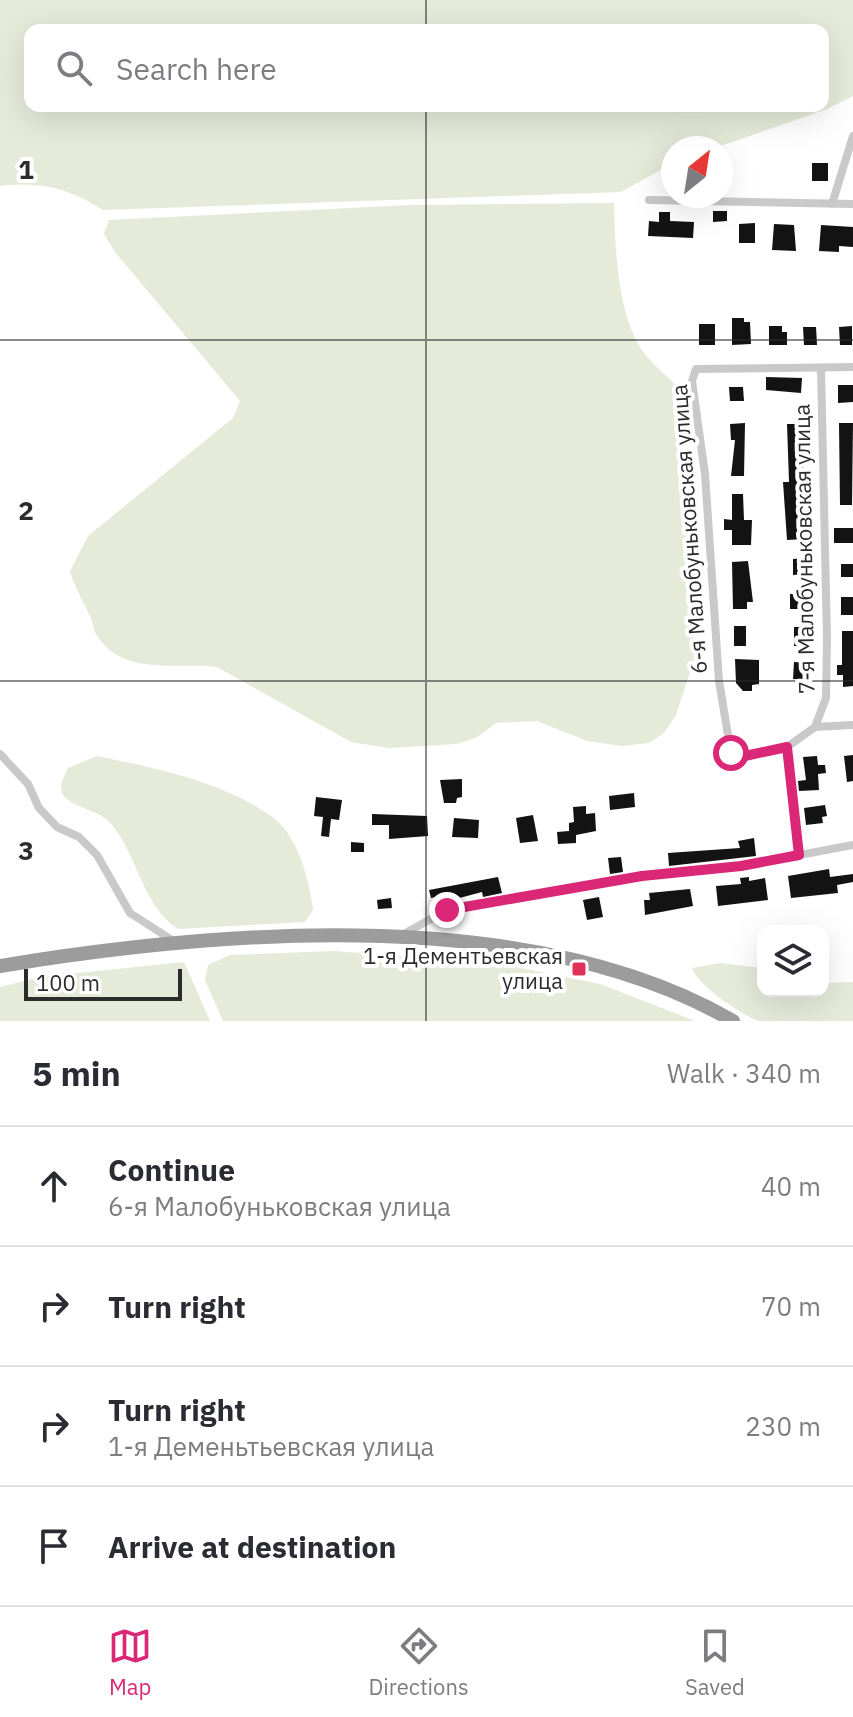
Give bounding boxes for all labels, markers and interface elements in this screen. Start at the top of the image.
search box [24,24,829,112]
icon: search [52,46,96,90]
text: Search here [116,49,277,88]
north arrow [661,136,733,208]
text: 1 [18,152,34,186]
street label: 6-я Малобуньковская улица [664,383,713,675]
street label: 7-я Малобуньковская улица [786,403,821,694]
text: 2 [18,493,34,527]
route start [713,735,749,771]
text: 3 [18,833,34,867]
route end [429,892,465,928]
map controls [757,925,829,997]
button: layers [757,925,829,997]
place label: 1-я Дементьевская улица [363,941,563,995]
marker: 1-я Дементьевская улица [570,960,588,978]
scale bar [24,965,182,1001]
text: 100 m [36,968,100,997]
text: 5 min [32,1051,121,1095]
text: Walk · 340 m [667,1056,821,1090]
text: Continue [108,1150,235,1189]
icon: ahead [32,1164,76,1208]
text: 40 m [761,1169,821,1203]
text: 6-я Малобуньковская улица [108,1189,451,1223]
icon: right [32,1284,76,1328]
text: Turn right [108,1287,246,1326]
text: 70 m [761,1289,821,1323]
text: Turn right [108,1390,246,1429]
icon: right [32,1404,76,1448]
text: 230 m [745,1409,821,1443]
text: 1-я Деменьтьевская улица [108,1429,434,1463]
icon: arrive [32,1524,76,1568]
text: Arrive at destination [108,1527,396,1566]
tab: Map [108,1624,152,1701]
tab: Directions [369,1624,469,1701]
tab: Saved [685,1624,745,1701]

